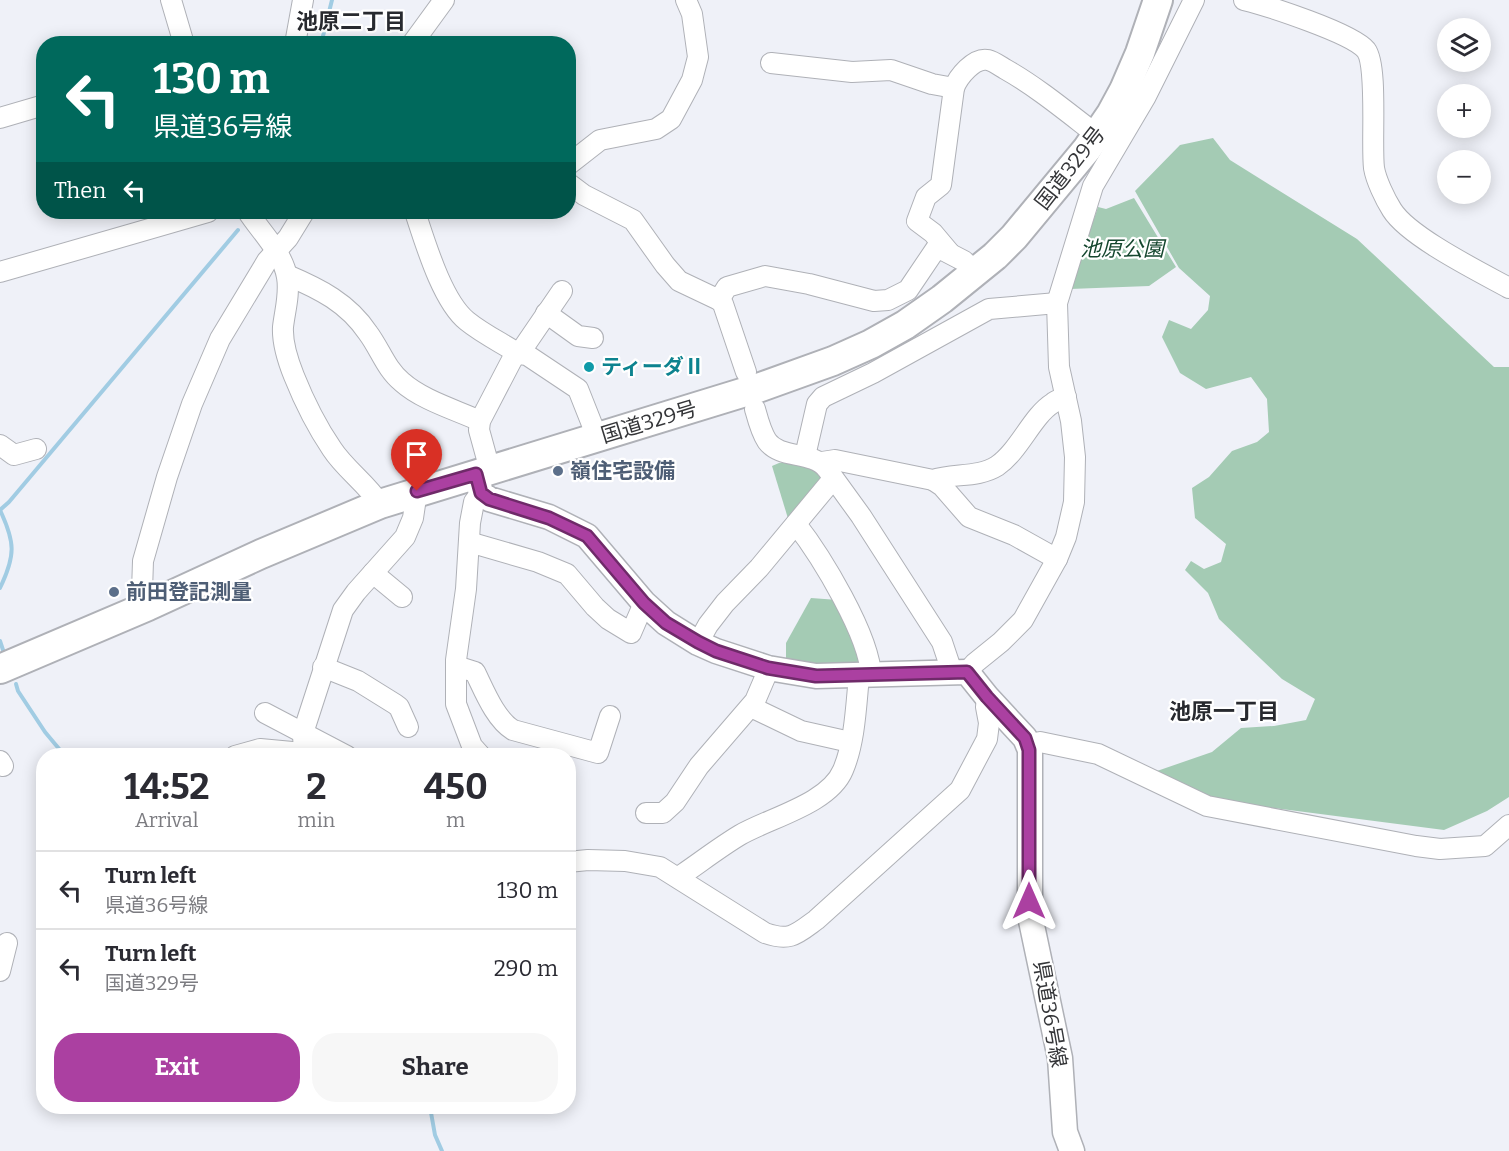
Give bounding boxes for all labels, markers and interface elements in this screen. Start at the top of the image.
district label: 池原二丁目 [296,8,406,35]
map controls [1437,18,1491,204]
button: layers [1437,18,1491,72]
text: 130 m [153,54,270,104]
icon: left [54,60,132,138]
button: + [1437,84,1491,138]
text: 県道36号線 [153,111,292,143]
street label: 国道329号 [1029,121,1111,215]
button: − [1437,150,1491,204]
icon: left [118,174,151,207]
text: Then [54,177,106,204]
park label: 池原公園 [1080,236,1167,262]
place label: ティーダⅡ [601,354,705,380]
marker: ティーダⅡ [582,360,596,374]
street label: 国道329号 [598,395,700,449]
pin [391,429,442,491]
icon: arrive [400,438,433,471]
place label: 嶺住宅設備 [570,458,675,484]
marker: 嶺住宅設備 [551,464,565,478]
place label: 前田登記測量 [126,579,252,605]
marker: 前田登記測量 [107,585,121,599]
district label: 池原一丁目 [1169,698,1279,725]
text: 14:52 [124,765,209,809]
text: 2 [306,765,327,809]
text: 450 [423,765,488,809]
text: Arrival [135,808,198,832]
text: min [298,808,335,832]
text: m [446,808,465,832]
text: Turn left [105,862,197,889]
position arrow [997,869,1061,933]
icon: left [54,874,87,907]
text: 130 m [497,877,558,904]
text: 県道36号線 [105,893,208,917]
text: Turn left [105,940,197,967]
icon: left [54,952,87,985]
text: 290 m [494,955,558,982]
street label: 県道36号線 [1028,958,1072,1070]
text: 国道329号 [105,971,199,995]
button: Exit [54,1033,300,1102]
button: Share [312,1033,558,1102]

